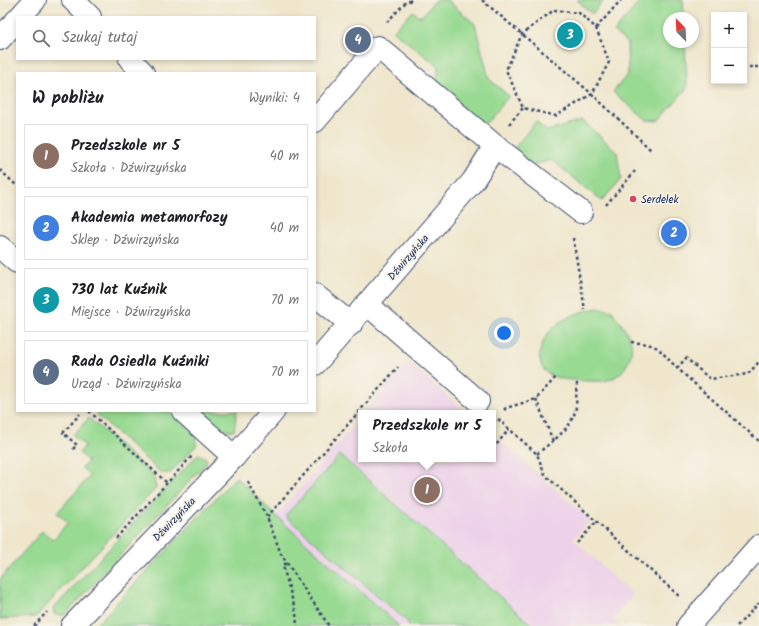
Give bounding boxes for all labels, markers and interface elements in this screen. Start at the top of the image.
north arrow [663,12,699,48]
map controls [711,12,747,84]
button: + [711,12,747,48]
search box [16,16,316,60]
pin: 3 [557,20,583,50]
pin: 4 [345,25,371,55]
text: Szukaj tutaj [62,26,137,50]
icon: search [30,27,52,49]
button: − [711,48,747,84]
text: W pobliżu [32,85,103,112]
text: Wyniki: 4 [249,88,300,109]
text: Przedszkole nr 5 [71,134,180,158]
text: 1 [44,146,48,167]
text: 40 m [270,146,299,167]
text: Szkoła · Dźwirzyńska [71,158,187,179]
place label: Serdelek [641,191,680,209]
marker: Serdelek [628,194,638,204]
text: Akademia metamorfozy [71,206,227,230]
text: 2 [42,218,50,239]
text: 40 m [270,218,299,239]
pin: 2 [661,218,687,248]
text: Sklep · Dźwirzyńska [71,230,179,251]
street label: Dźwirzyńska [383,230,434,285]
text: 730 lat Kuźnik [71,278,167,302]
text: 3 [42,290,50,311]
text: 70 m [271,290,299,311]
text: Miejsce · Dźwirzyńska [71,302,191,323]
your location [494,323,514,343]
text: Rada Osiedla Kuźniki [71,350,209,374]
text: 4 [42,362,50,383]
text: 70 m [271,362,299,383]
text: Urząd · Dźwirzyńska [71,374,182,395]
popup [358,410,496,462]
text: Przedszkole nr 5 [373,414,481,438]
text: Szkoła [373,438,408,459]
pin: 1 [414,475,440,505]
street label: Dźwirzyńska [149,493,201,546]

